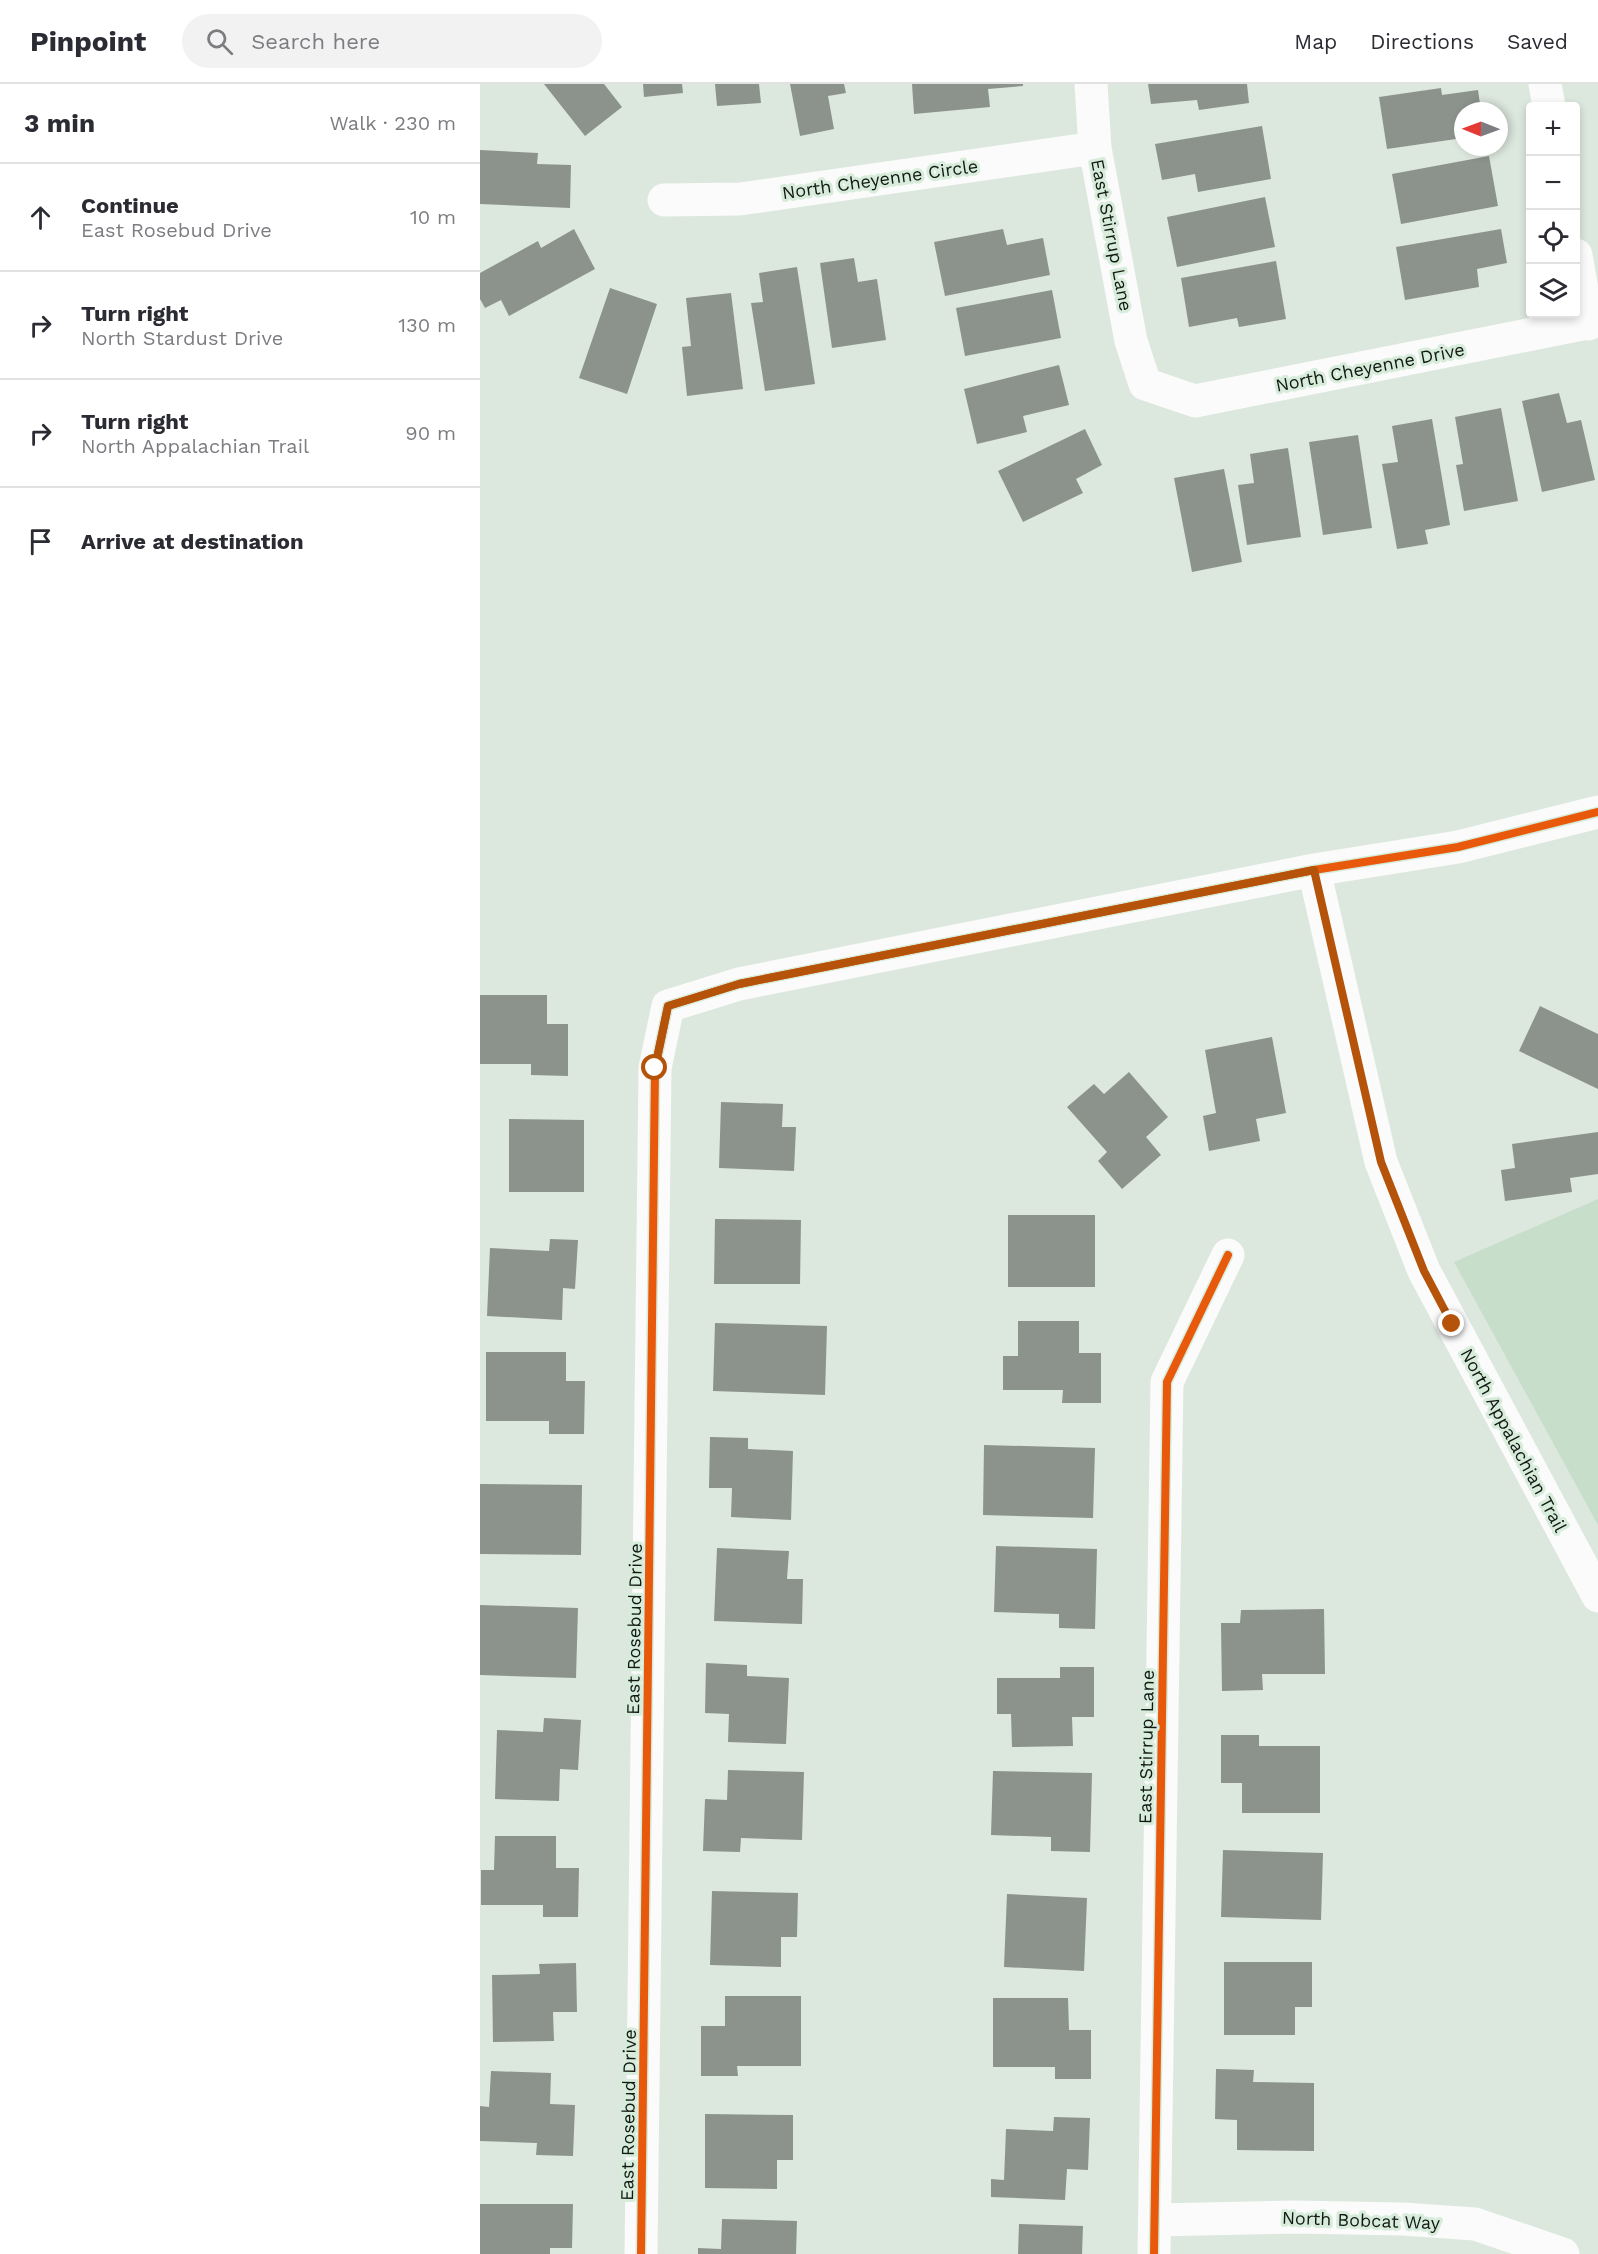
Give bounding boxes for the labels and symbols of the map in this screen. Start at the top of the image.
north arrow [1454,102,1508,156]
street label: North Cheyenne Circle [781,155,979,203]
street label: East Stirrup Lane [1087,157,1137,313]
street label: North Cheyenne Drive [1274,338,1466,396]
route start [641,1054,667,1080]
route end [1438,1310,1464,1336]
street label: North Appalachian Trail [1457,1344,1572,1536]
street label: East Rosebud Drive [622,1543,646,1715]
street label: East Stirrup Lane [1134,1670,1158,1824]
street label: East Rosebud Drive [616,2029,640,2201]
street label: North Bobcat Way [1282,2207,1441,2233]

